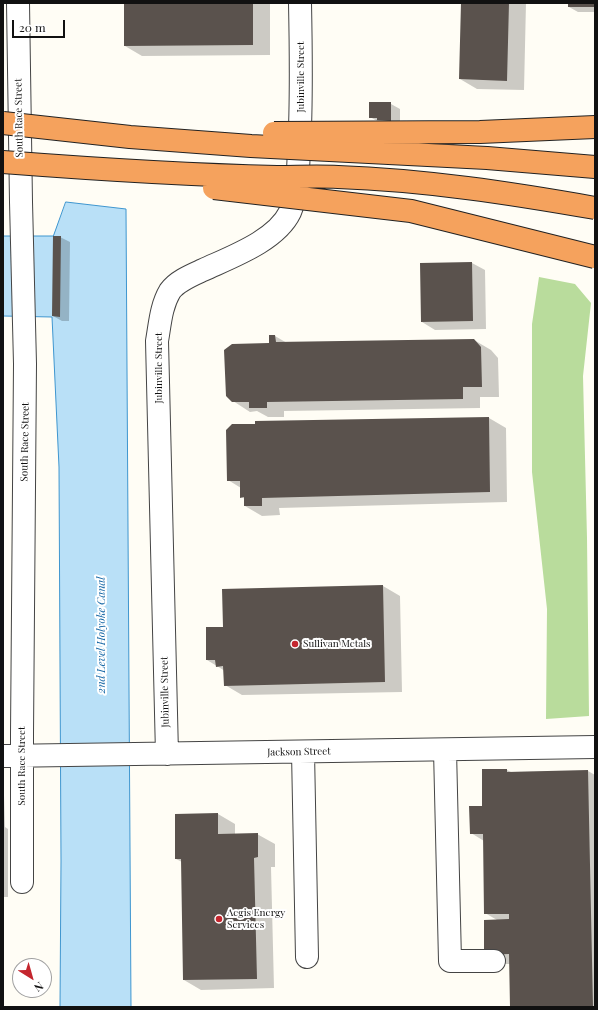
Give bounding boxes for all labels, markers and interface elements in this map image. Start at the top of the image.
scale bar [14,12,67,38]
text: 20 m [19,19,46,35]
street label: Jubinville Street [295,41,307,113]
street label: South Race Street [12,78,26,158]
street label: Jubinville Street [153,332,165,404]
street label: South Race Street [18,402,32,482]
water label: 2nd Level Holyoke Canal [95,577,109,693]
place label: Sullivan Metals [303,638,371,650]
marker: Sullivan Metals [290,639,300,649]
street label: Jubinville Street [158,656,172,728]
street label: South Race Street [16,726,28,806]
street label: Jackson Street [267,745,331,759]
place label: Aegis Energy Services [227,907,285,930]
marker: Aegis Energy Services [214,914,224,924]
north arrow [12,958,52,998]
text: N [31,979,47,996]

